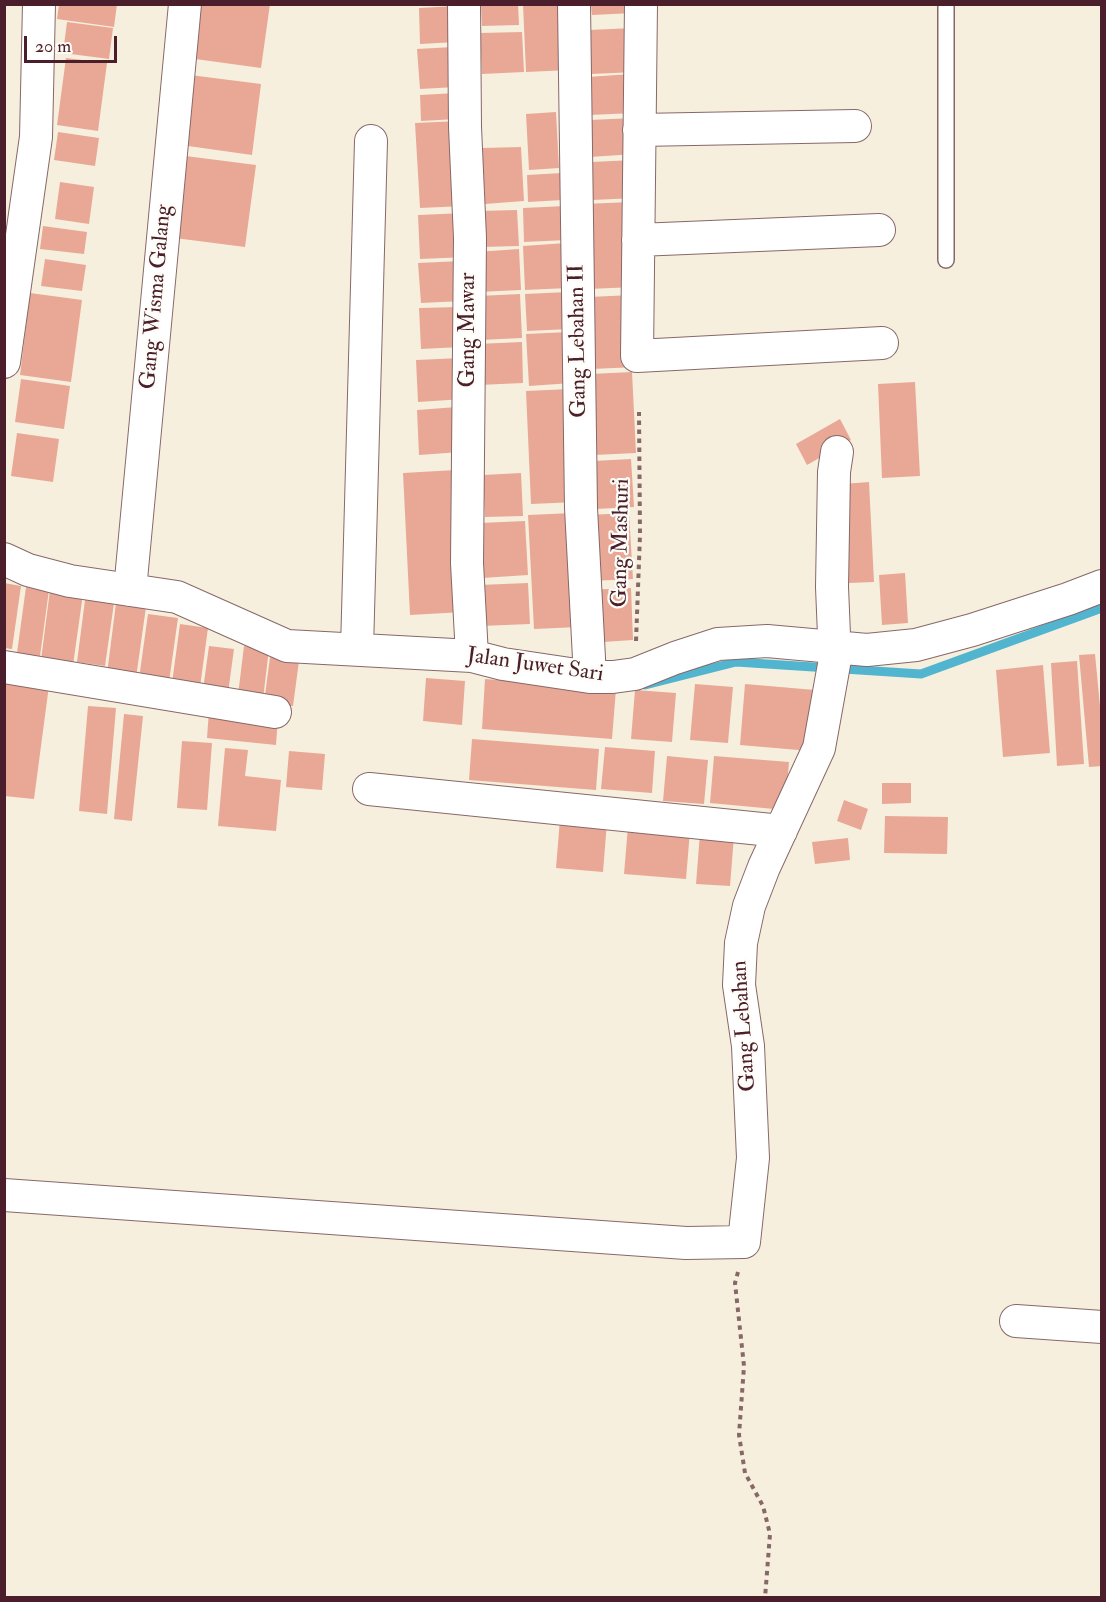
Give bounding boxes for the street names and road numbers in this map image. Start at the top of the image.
street label: Gang Wisma Galang [136,204,178,390]
street label: Gang Lebahan II [564,264,594,418]
street label: Gang Mawar [456,272,482,388]
street label: Gang Mashuri [608,478,636,608]
street label: Jalan Juwet Sari [465,643,605,689]
street label: Gang Lebahan [727,960,763,1092]

